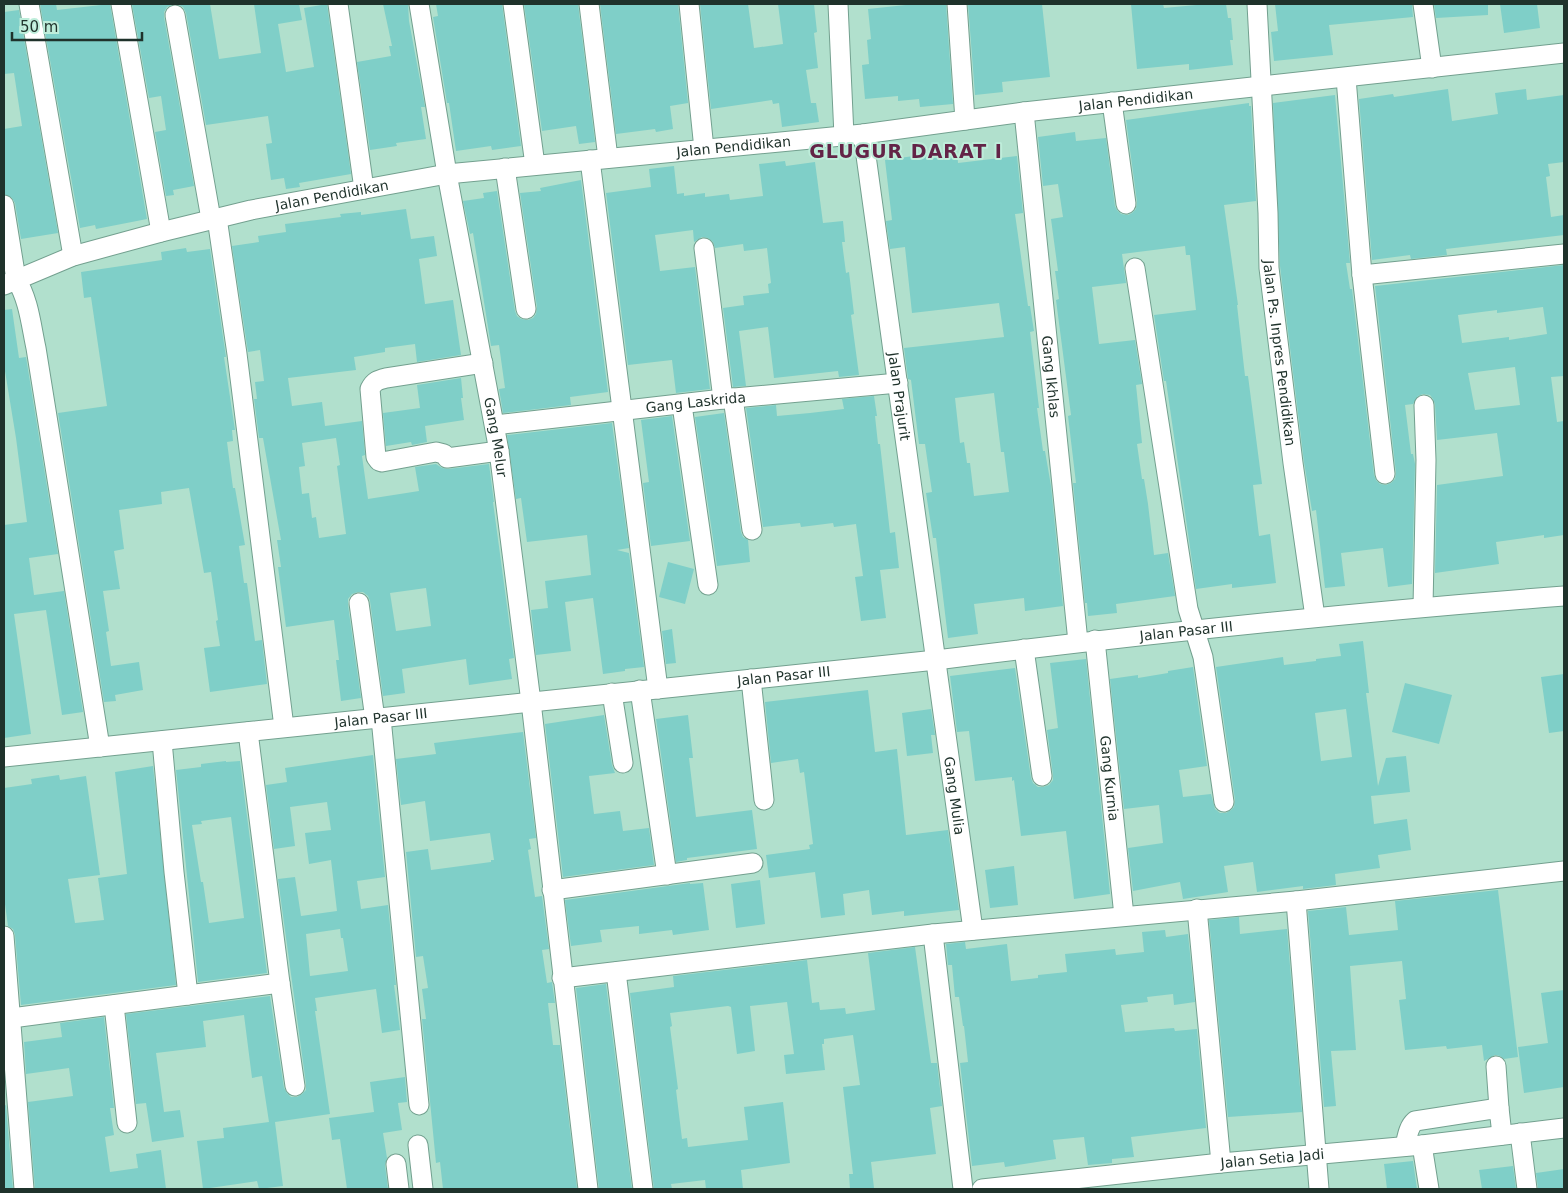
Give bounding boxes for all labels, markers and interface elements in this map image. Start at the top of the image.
scale bar [12,10,142,42]
text: 50 m [20,18,58,36]
street label: Jalan Pendidikan [1077,86,1194,114]
street label: Jalan Pendidikan [675,133,792,160]
district label: GLUGUR DARAT I [809,140,1003,162]
street label: Jalan Pendidikan [273,177,390,214]
street label: Jalan Ps. Inpres Pendidikan [1261,259,1299,447]
street label: Gang Ikhlas [1039,335,1063,419]
street label: Jalan Prajurit [885,350,913,442]
street label: Gang Laskrida [645,389,746,416]
street label: Gang Melur [481,396,510,478]
street label: Jalan Pasar III [1138,618,1234,644]
street label: Jalan Pasar III [735,663,831,689]
street label: Jalan Pasar III [333,705,428,731]
street label: Gang Kurnia [1097,735,1122,822]
street label: Gang Mulia [941,755,968,836]
street label: Jalan Setia Jadi [1219,1146,1325,1171]

